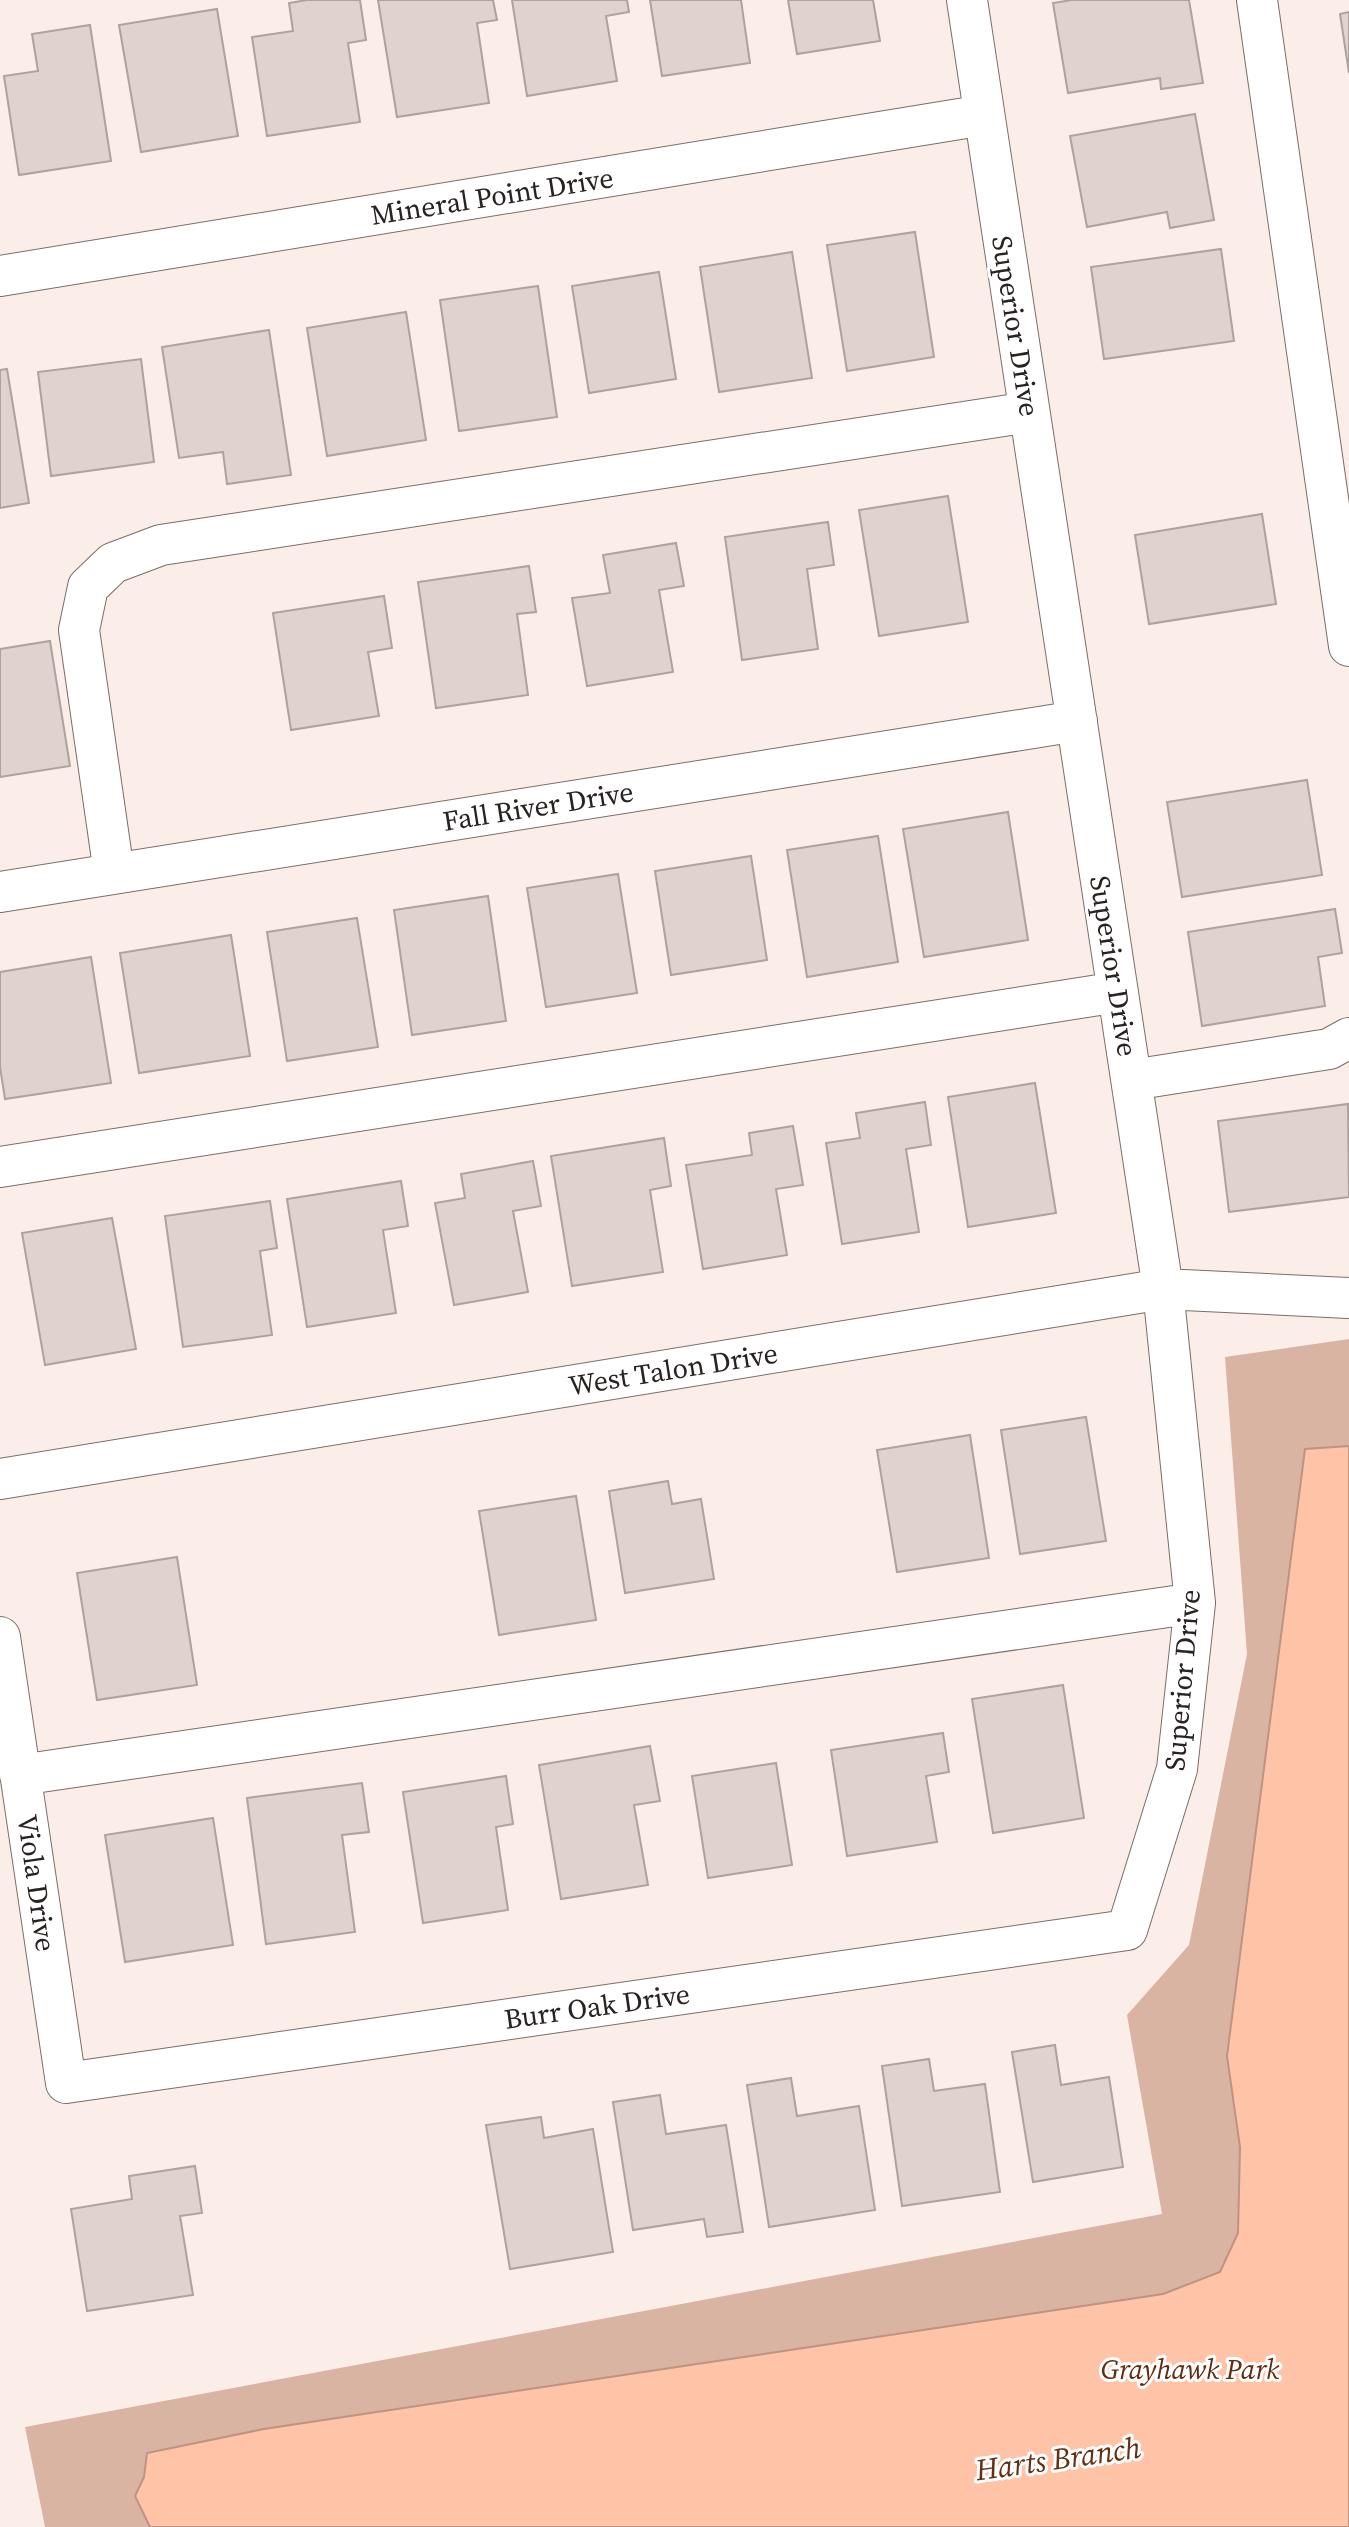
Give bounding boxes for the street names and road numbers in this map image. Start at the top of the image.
street label: Mineral Point Drive [368,158,616,234]
street label: Superior Drive [983,233,1049,419]
street label: Fall River Drive [440,772,636,840]
street label: Superior Drive [1081,873,1147,1059]
street label: West Talon Drive [566,1334,780,1404]
street label: Superior Drive [1155,1588,1209,1772]
street label: Viola Drive [9,1812,65,1954]
street label: Burr Oak Drive [502,1974,692,2038]

